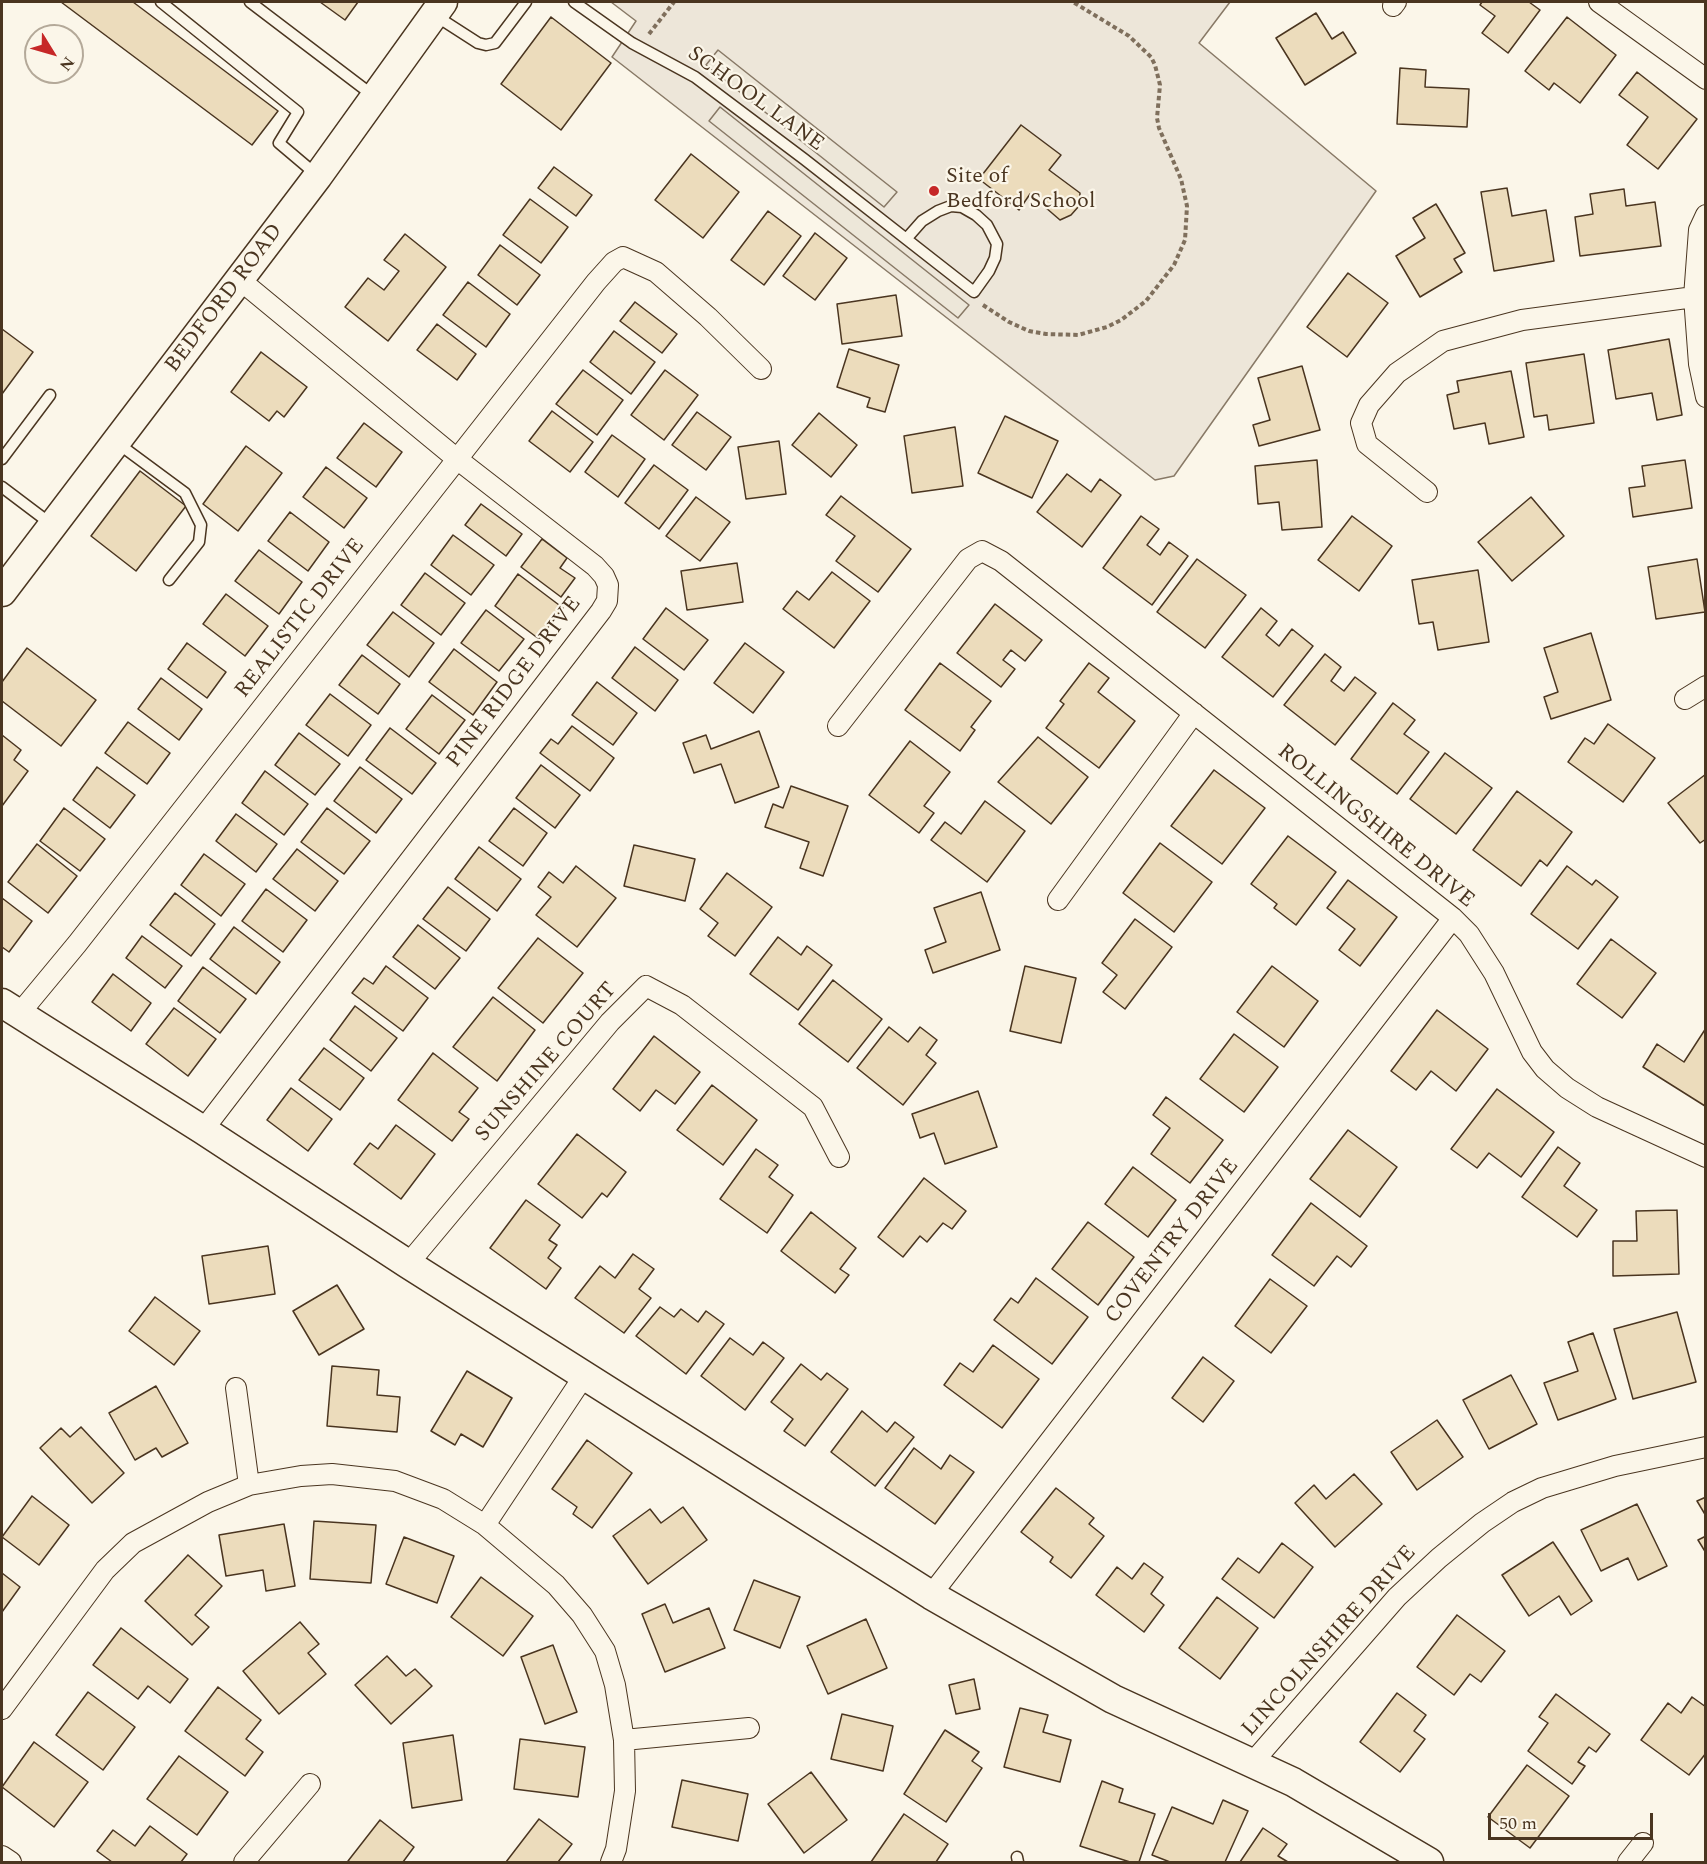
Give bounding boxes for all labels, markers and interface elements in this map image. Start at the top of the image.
north arrow [24,24,84,84]
street label: SCHOOL LANE [682,42,828,158]
text: N [53,51,80,76]
place label: Site of Bedford School [946,165,1095,216]
marker: Site of Bedford School [927,184,941,198]
street label: BEDFORD ROAD [160,219,290,379]
street label: REALISTIC DRIVE [231,534,371,704]
street label: PINE RIDGE DRIVE [442,592,588,774]
street label: ROLLINGSHIRE DRIVE [1271,739,1479,915]
street label: SUNSHINE COURT [471,978,623,1148]
street label: COVENTRY DRIVE [1100,1154,1246,1330]
street label: LINCOLNSHIRE DRIVE [1237,1541,1423,1743]
scale bar [1491,1801,1656,1839]
text: 50 m [1499,1810,1537,1837]

